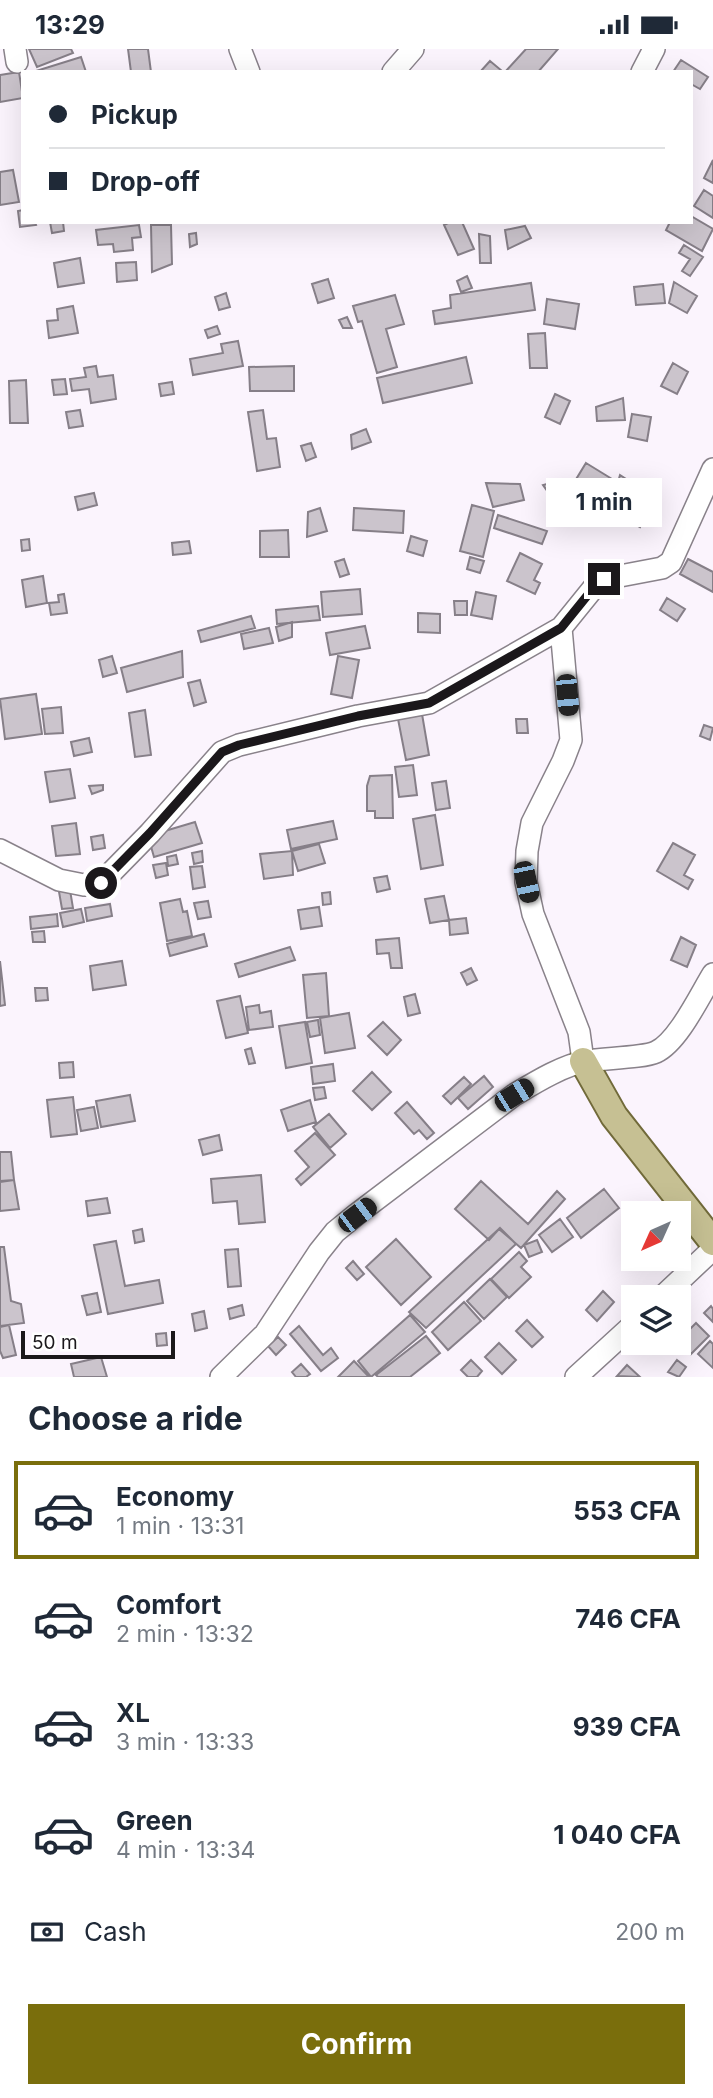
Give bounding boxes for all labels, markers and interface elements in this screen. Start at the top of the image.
text: 13:29 [35,9,105,40]
text: Pickup [91,99,178,130]
text: Drop-off [91,166,200,197]
callout: 1 min [546,477,662,526]
text: 1 min [576,488,632,516]
route end [588,563,620,595]
car [555,673,580,717]
car [512,859,541,905]
route start [85,867,117,899]
car [491,1075,538,1115]
car [334,1194,381,1236]
north arrow [621,1201,691,1271]
map controls [621,1201,691,1355]
button: layers [621,1285,691,1355]
scale bar [21,1328,175,1360]
text: 50 m [32,1331,78,1354]
text: Choose a ride [28,1399,243,1438]
icon: car [32,1479,95,1542]
text: Economy [116,1481,234,1512]
text: 553 CFA [573,1495,681,1526]
text: 1 min · 13:31 [116,1512,244,1540]
icon: car [32,1587,95,1650]
text: Comfort [116,1589,221,1620]
text: 746 CFA [575,1603,681,1634]
text: 2 min · 13:32 [116,1620,254,1648]
icon: car [32,1695,95,1758]
text: XL [116,1697,150,1728]
text: 939 CFA [573,1711,681,1742]
text: 3 min · 13:33 [116,1728,254,1756]
icon: car [32,1803,95,1866]
text: Green [116,1805,193,1836]
text: 1 040 CFA [553,1819,681,1850]
text: 4 min · 13:34 [116,1836,255,1864]
icon: cash [28,1913,66,1951]
text: Cash [84,1916,147,1947]
text: 200 m [615,1918,685,1946]
button: Confirm [28,2004,685,2084]

